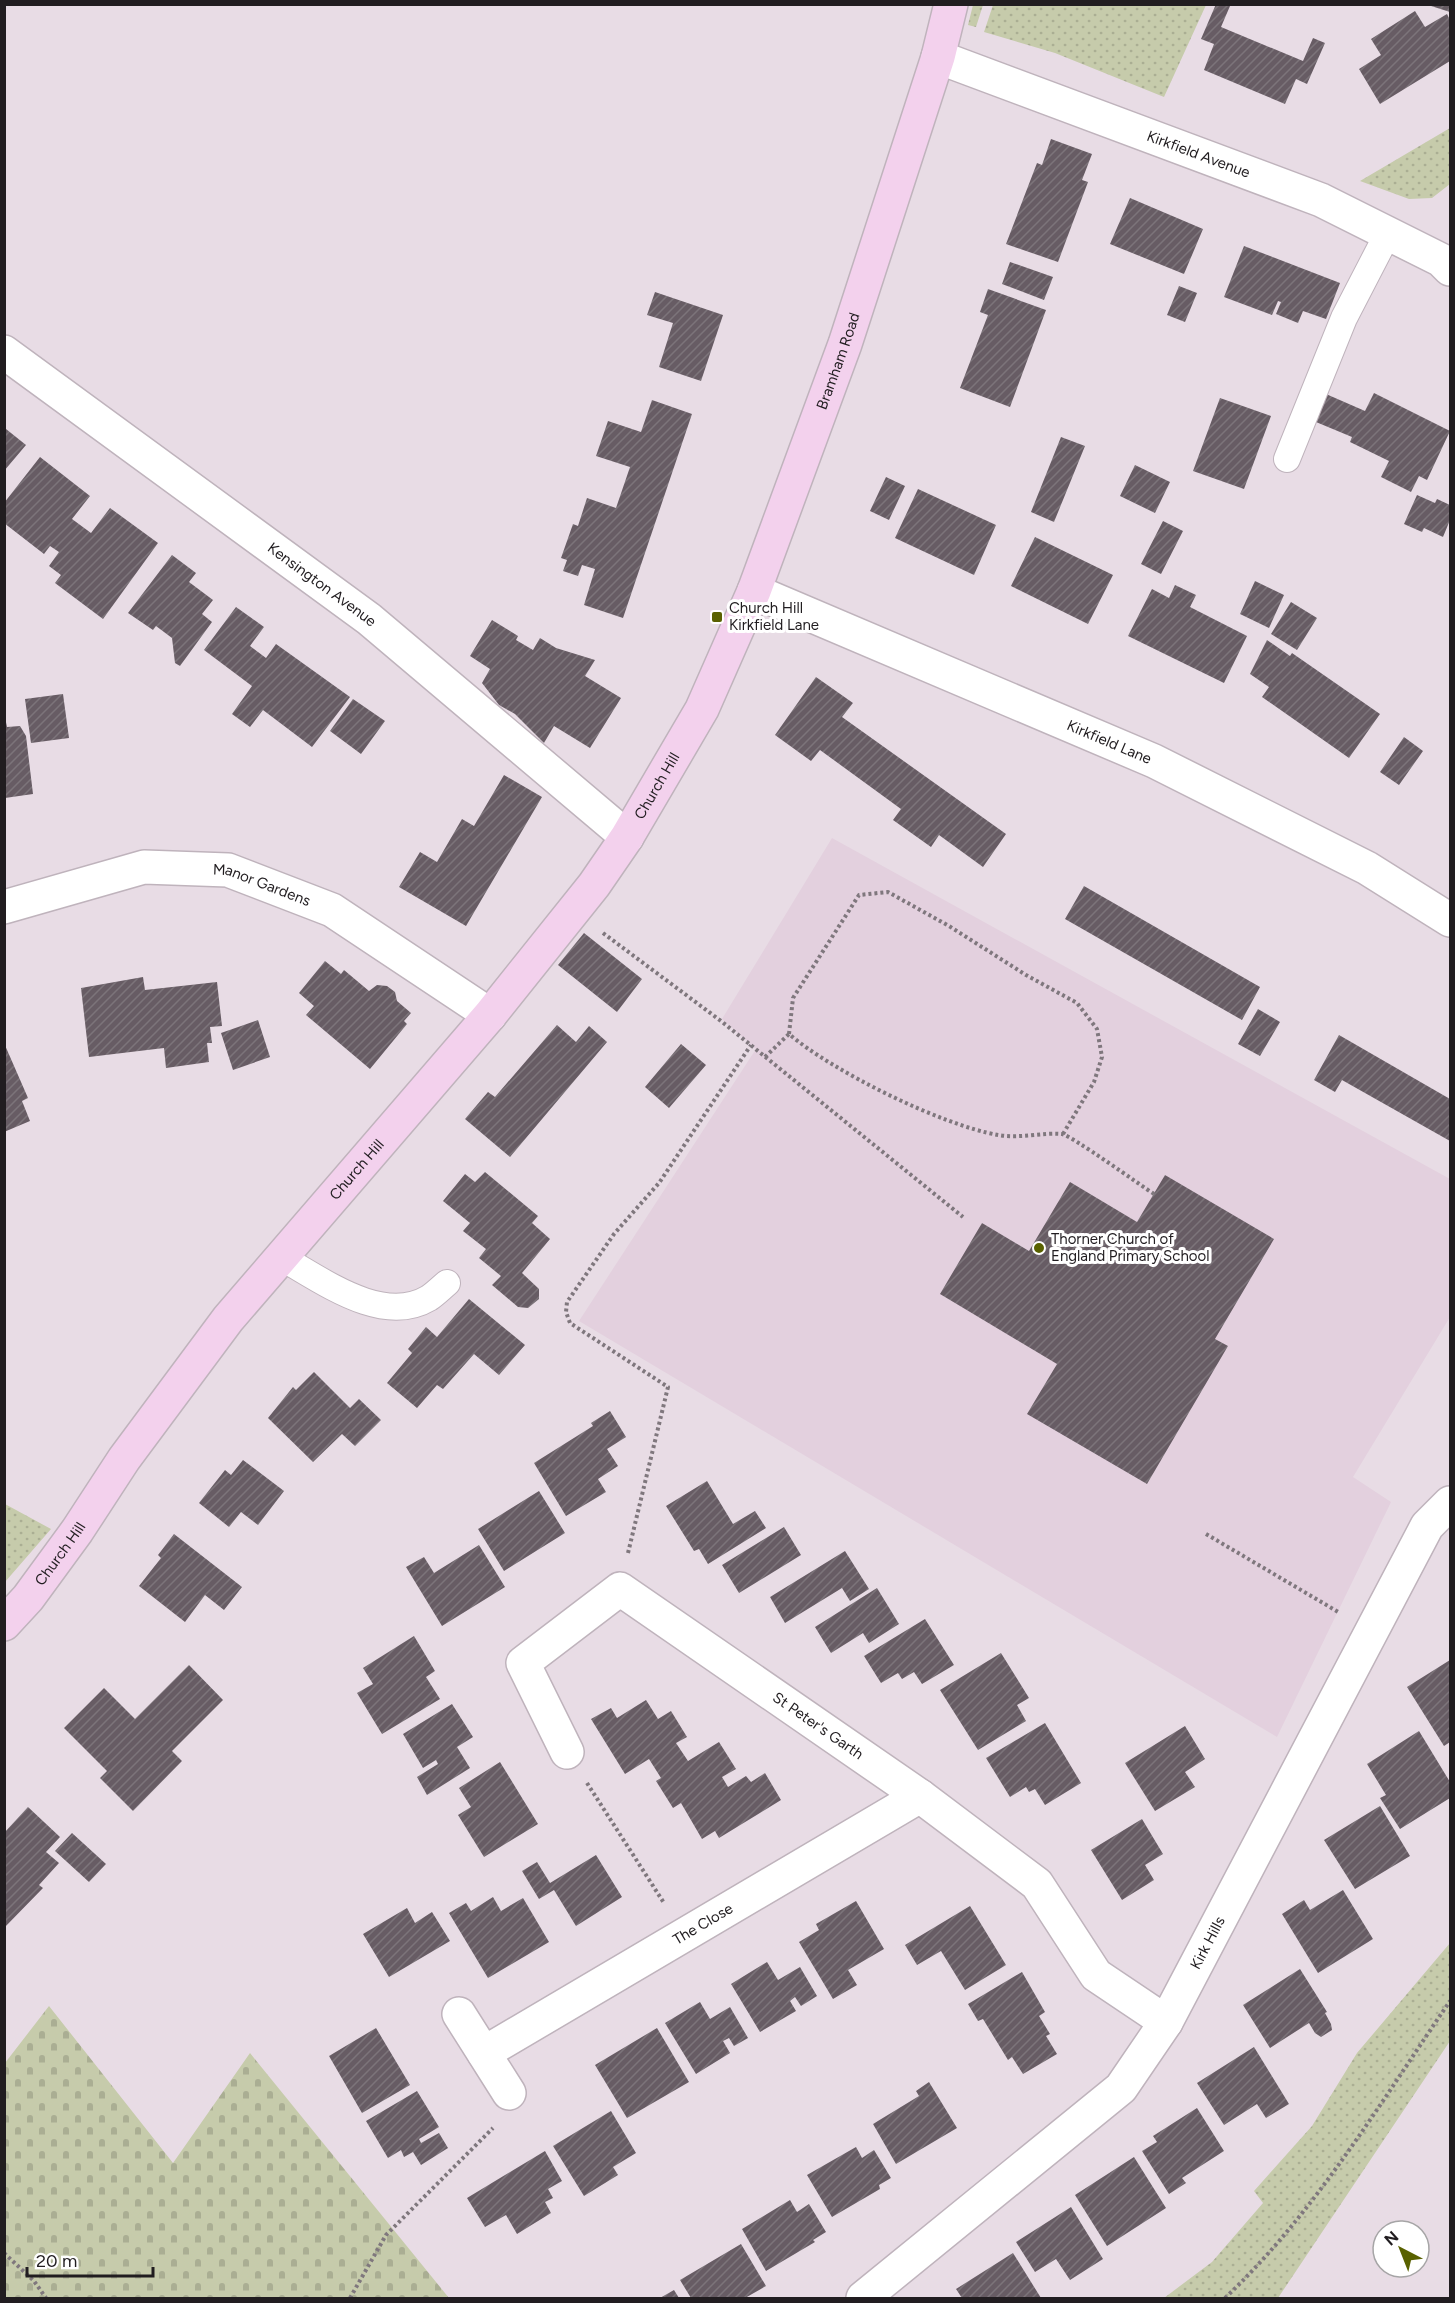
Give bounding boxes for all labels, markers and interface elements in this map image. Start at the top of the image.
street label: Kirkfield Avenue [1144,127,1253,182]
street label: Bramham Road [813,310,864,412]
street label: Kensington Avenue [264,539,380,630]
place label: Church Hill Kirkfield Lane [729,599,819,634]
marker: Church Hill Kirkfield Lane [710,610,724,624]
street label: Kirkfield Lane [1064,716,1154,768]
street label: Church Hill [630,749,683,823]
street label: Manor Gardens [213,860,313,910]
street label: Church Hill [326,1136,388,1204]
place label: Thorner Church of England Primary School [1051,1230,1210,1265]
marker: Thorner Church of England Primary School [1032,1241,1046,1255]
street label: Church Hill [31,1519,89,1589]
street label: St Peter's Garth [769,1688,867,1763]
street label: The Close [670,1899,736,1949]
street label: Kirk Hills [1186,1913,1229,1972]
north arrow [1371,2219,1431,2279]
text: N [1380,2227,1402,2249]
scale bar [27,2240,153,2278]
text: 20 m [36,2250,77,2272]

